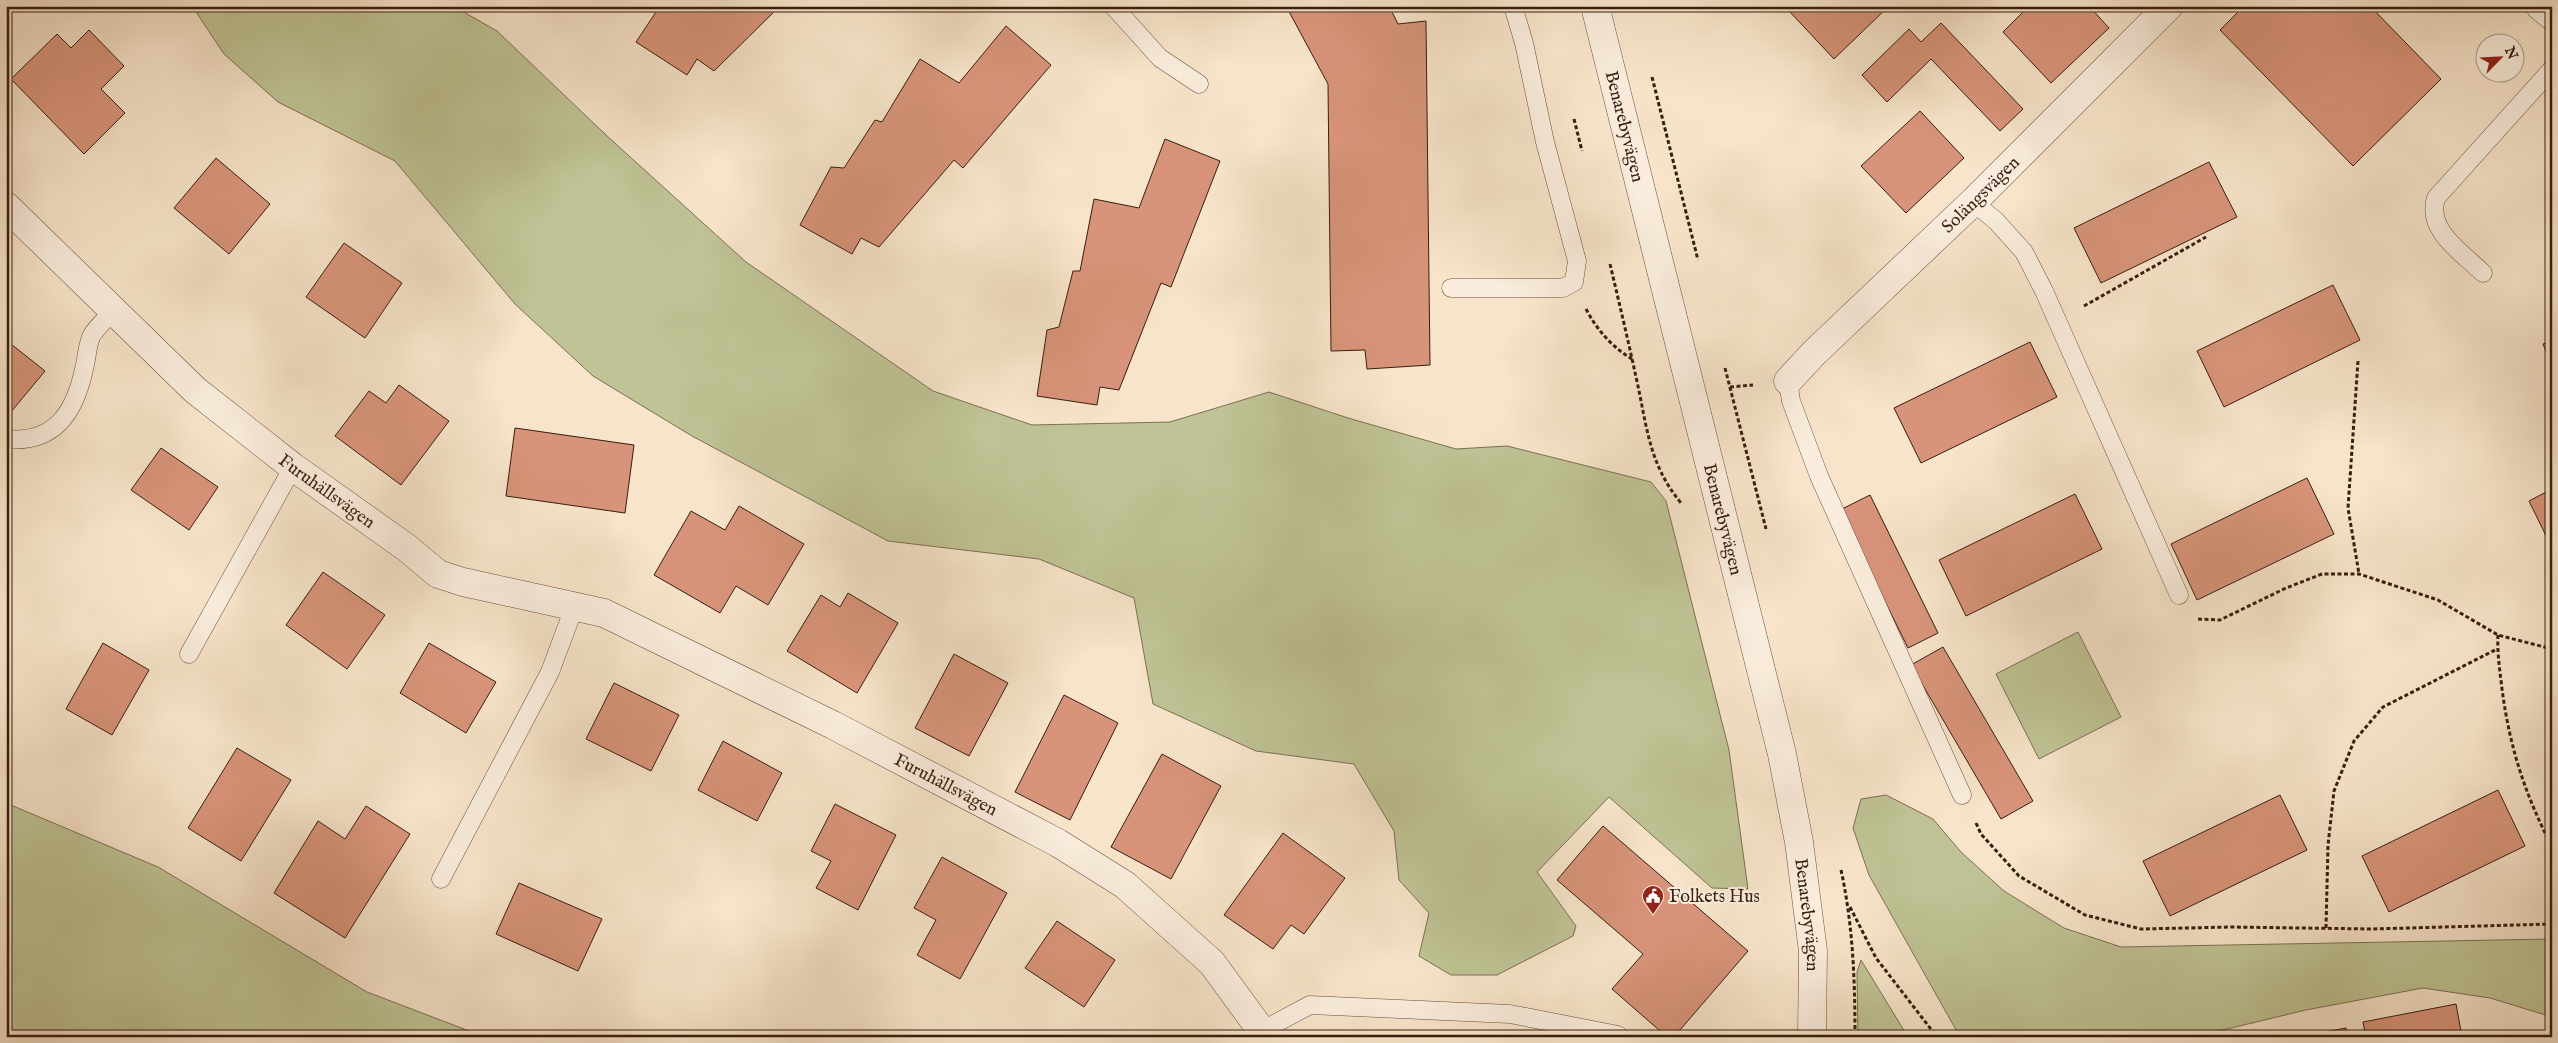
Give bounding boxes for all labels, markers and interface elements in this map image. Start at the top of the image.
north arrow [2476,32,2526,82]
text: N [2500,43,2522,62]
street label: Benarebyvägen [1599,69,1649,185]
street label: Solängsvägen [1937,152,2025,239]
street label: Furuhällsvägen [273,450,379,535]
street label: Benarebyvägen [1697,461,1747,578]
street label: Furuhällsvägen [890,749,1001,822]
street label: Benarebyvägen [1788,857,1823,972]
public building icon: Folkets Hus [1641,884,1665,915]
place label: Folkets Hus [1669,886,1760,909]

